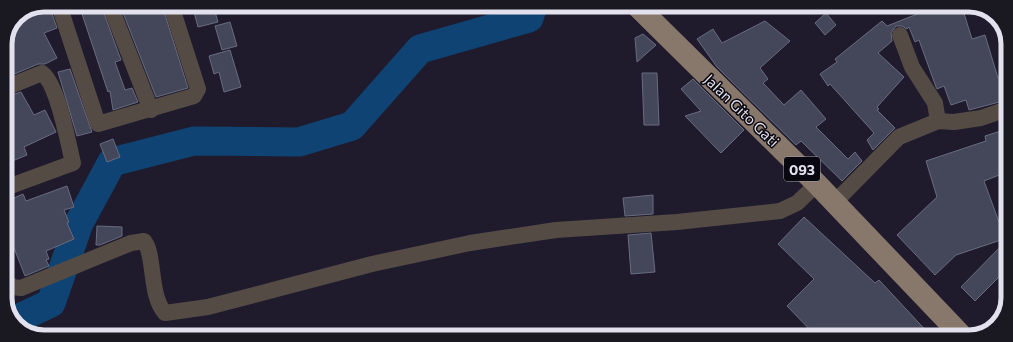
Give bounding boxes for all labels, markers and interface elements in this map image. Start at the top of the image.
street label: Jalan Gito Gati [701,70,783,150]
road number: 093 [784,157,820,181]

